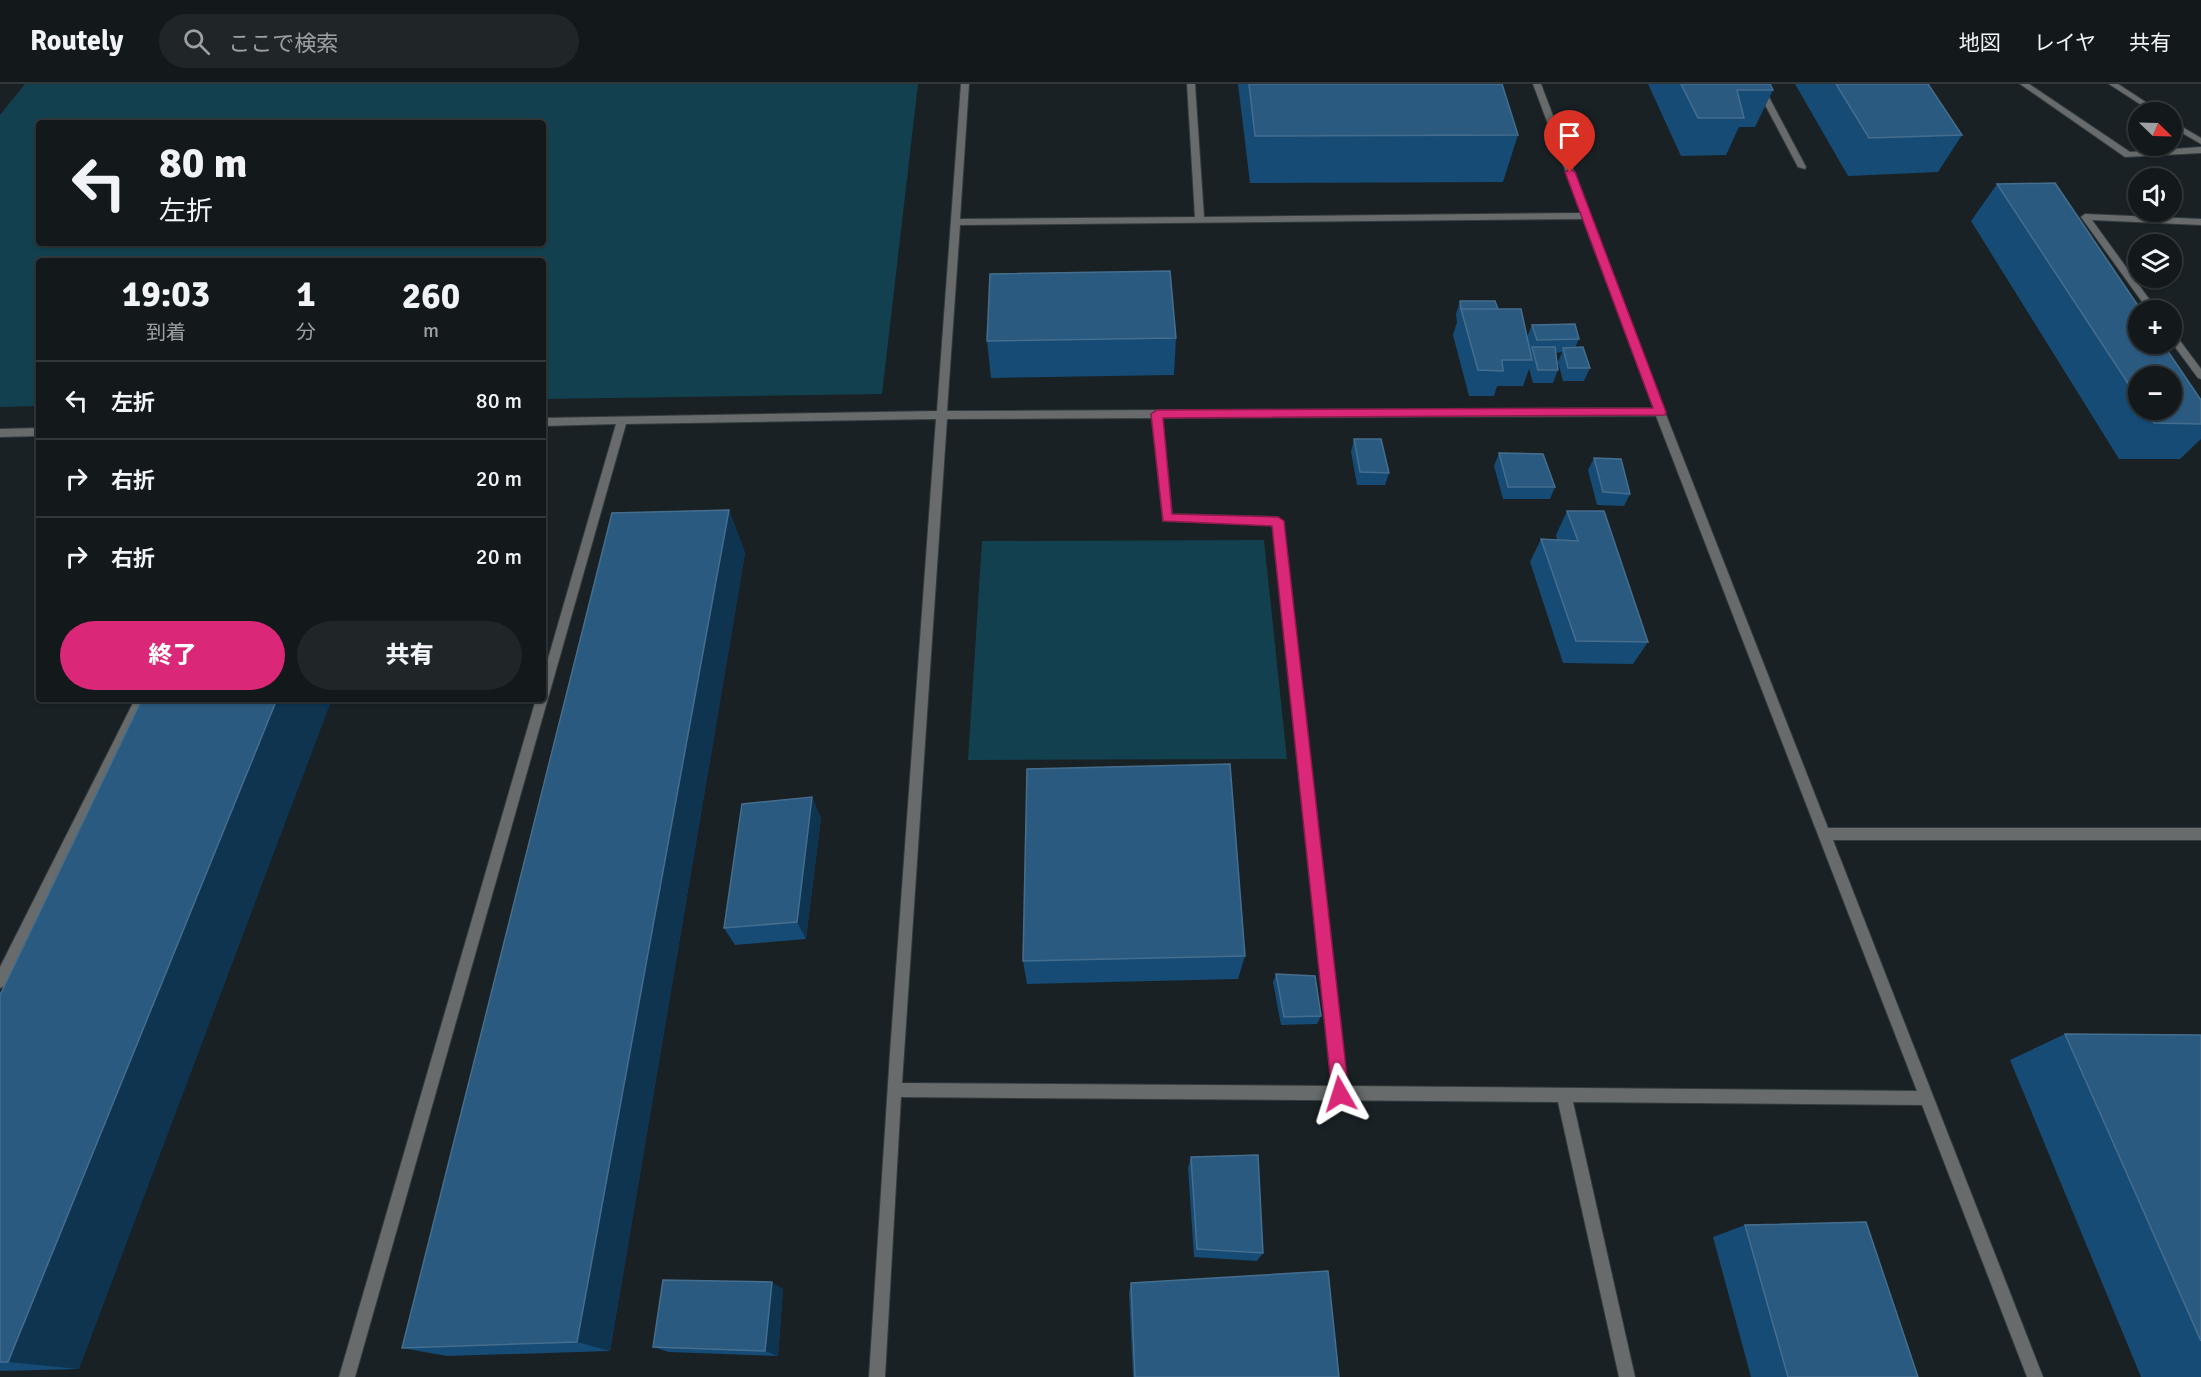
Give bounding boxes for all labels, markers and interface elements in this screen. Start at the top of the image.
search box [159,14,579,68]
text: Routely [30,24,123,58]
icon: search [180,25,213,58]
text: ここで検索 [228,30,338,57]
text: 地図 [1959,30,2001,56]
text: レイヤ [2034,30,2096,56]
text: 共有 [2129,30,2171,56]
north arrow [2128,102,2182,156]
map controls [2128,102,2182,420]
pin [1544,110,1595,172]
icon: arrive [1553,119,1586,152]
text: 80 m [159,138,248,189]
icon: left [60,144,138,222]
button: sound [2128,168,2182,222]
text: 左折 [159,195,213,228]
button: layers [2128,234,2182,288]
text: 19:03 [122,272,210,317]
text: 1 [296,272,316,317]
text: 260 [402,274,460,319]
button: + [2128,300,2182,354]
text: m [423,318,439,343]
text: 到着 [146,320,186,345]
text: 分 [296,320,316,345]
button: − [2128,366,2182,420]
icon: left [60,384,93,417]
text: 80 m [476,387,522,414]
text: 左折 [111,389,155,416]
icon: right [60,462,93,495]
text: 20 m [476,465,522,492]
text: 右折 [111,467,155,494]
icon: right [60,540,93,573]
text: 20 m [476,543,522,570]
text: 右折 [111,545,155,572]
button: 終了 [60,621,285,690]
button: 共有 [297,621,522,690]
position arrow [1308,1062,1372,1126]

